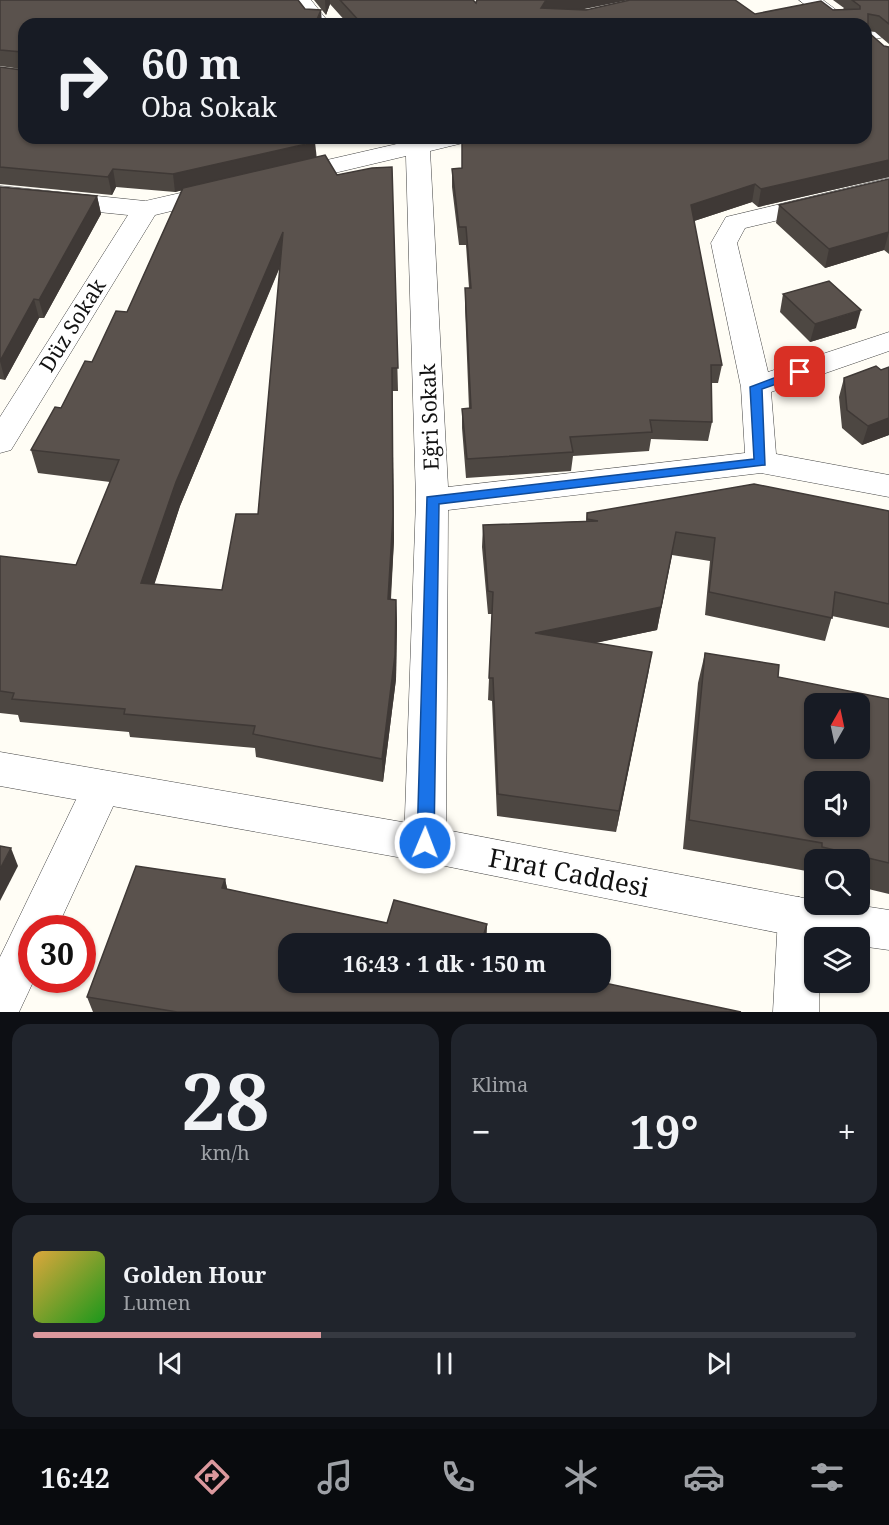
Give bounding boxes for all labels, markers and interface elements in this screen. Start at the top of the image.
text: 60 m [141,34,241,91]
icon: right [42,42,120,120]
text: Oba Sokak [141,88,277,125]
street label: Düz Sokak [32,273,112,377]
pin [774,346,825,397]
icon: arrive [783,355,816,388]
street label: Eğri Sokak [413,363,445,471]
north arrow [804,693,870,759]
map controls [804,693,870,993]
button: sound [804,771,870,837]
position arrow [393,811,457,875]
street label: Fırat Caddesi [486,839,652,905]
button: search [804,849,870,915]
speed limit sign: 30 [18,915,96,993]
button: layers [804,927,870,993]
text: 16:43 · 1 dk · 150 m [343,948,546,978]
text: 28 [181,1047,269,1153]
text: Klima [472,1071,528,1098]
text: 19° [630,1101,699,1162]
text: − [472,1109,491,1154]
text: + [838,1109,856,1154]
text: km/h [201,1139,250,1166]
text: Golden Hour [123,1259,266,1289]
text: Lumen [123,1289,191,1316]
icon: previous [154,1347,187,1380]
icon: pause [428,1347,461,1380]
icon: next [702,1347,735,1380]
icon: directions [191,1456,233,1498]
icon: music [314,1456,356,1498]
icon: phone [437,1456,479,1498]
icon: climate [560,1456,602,1498]
icon: car [683,1456,725,1498]
icon: filters [806,1456,848,1498]
text: 16:42 [41,1459,110,1496]

